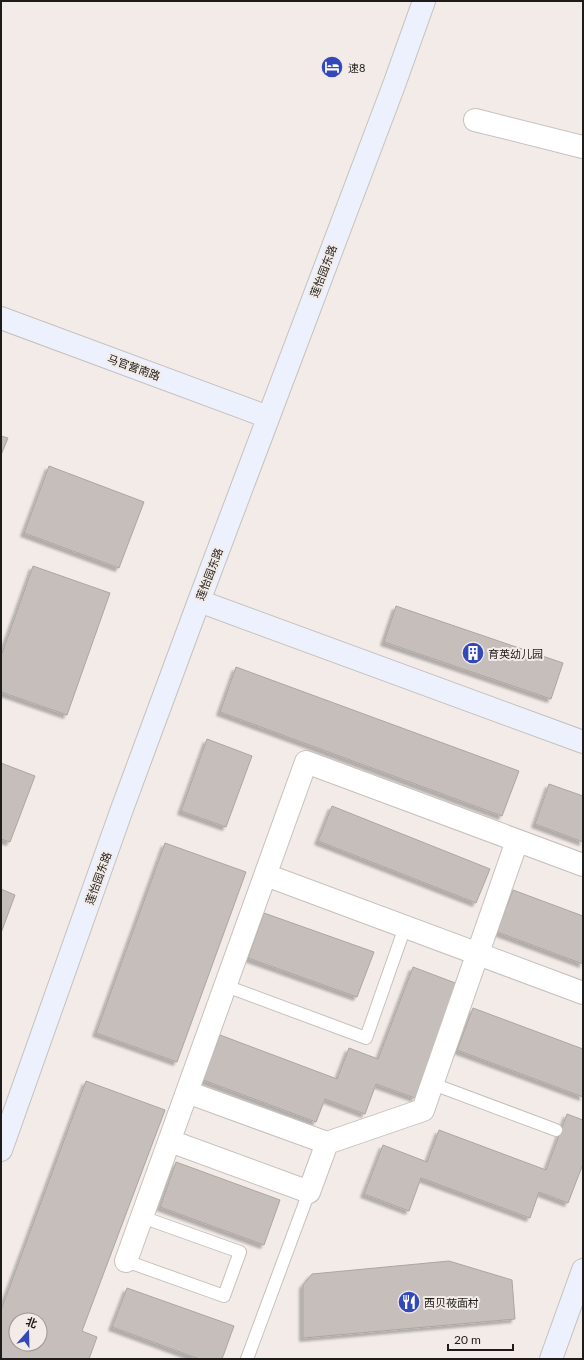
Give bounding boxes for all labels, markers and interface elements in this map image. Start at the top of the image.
hotel icon: 速8 [319,54,345,80]
place label: 速8 [348,61,365,74]
street label: 莲怡园东路 [307,243,339,299]
street label: 马官营南路 [106,351,162,383]
street label: 莲怡园东路 [193,546,225,602]
building icon: 育英幼儿园 [460,640,486,666]
place label: 育英幼儿园 [488,647,543,660]
street label: 莲怡园东路 [82,850,114,906]
restaurant icon: 西贝莜面村 [396,1289,422,1315]
place label: 西贝莜面村 [424,1296,479,1309]
north arrow [8,1312,48,1352]
text: 北 [24,1314,39,1330]
scale bar [448,1326,513,1352]
text: 20 m [454,1332,481,1347]

